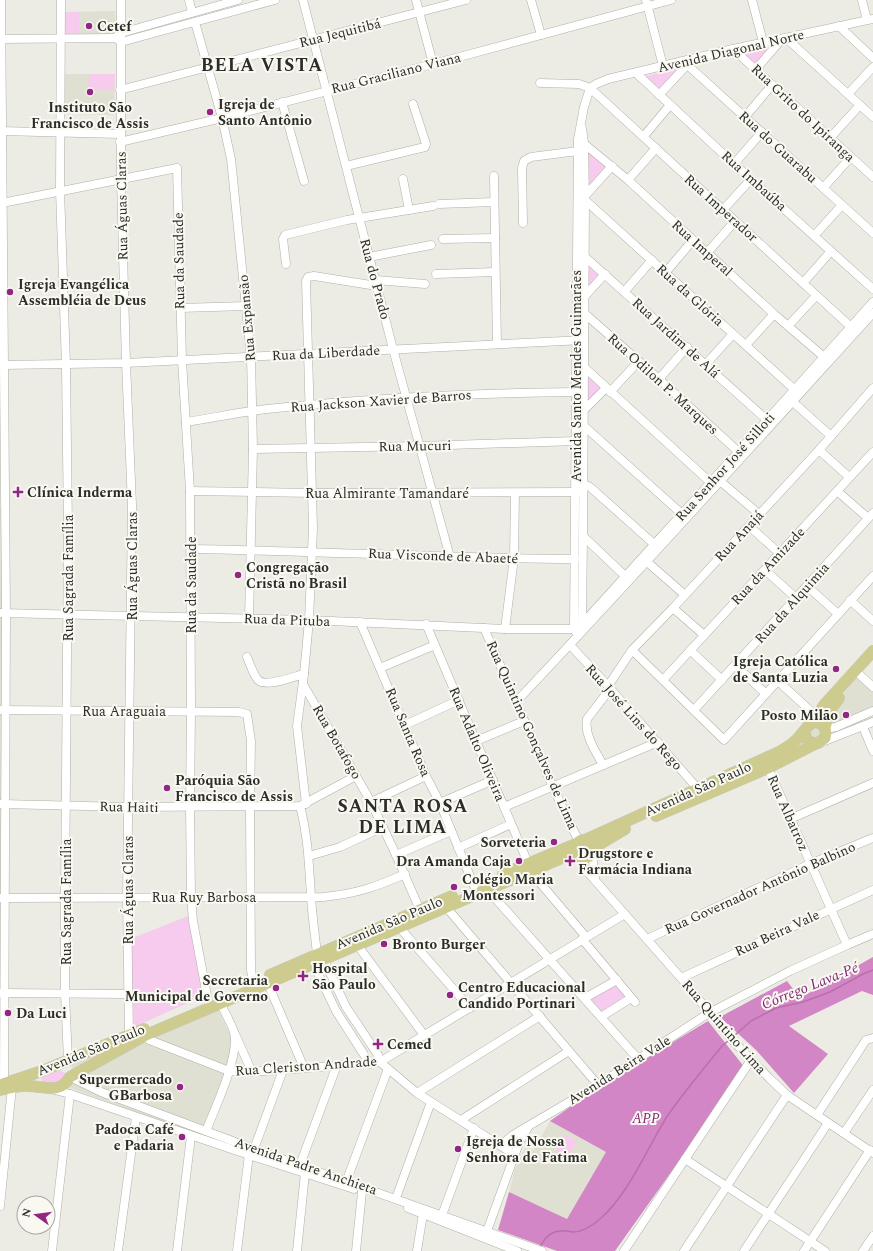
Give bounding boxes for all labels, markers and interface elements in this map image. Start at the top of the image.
street label: Rua Jequitibá [297,13,383,53]
place label: Cetef [97,16,132,37]
marker: Cetef [84,21,94,31]
street label: Avenida Diagonal Norte [656,24,806,78]
street label: Rua Graciliano Viana [329,47,463,99]
district label: BELA VISTA [201,52,323,79]
street label: Rua Grito do Ipiranga [746,59,860,167]
marker: Instituto São Francisco de Assis [85,87,95,97]
place label: Igreja de Santo Antônio [218,94,312,131]
place label: Instituto São Francisco de Assis [31,97,149,134]
street label: Rua do Guarabu [734,106,822,188]
marker: Igreja de Santo Antônio [205,107,215,117]
street label: Rua Imbaúba [716,146,792,216]
street label: Rua Águas Claras [111,151,133,261]
street label: Rua Imperador [679,169,763,247]
street label: Rua da Saudade [168,212,190,310]
street label: Rua Imperal [667,215,737,281]
street label: Rua do Prado [354,236,396,322]
street label: Rua da Glória [651,259,729,331]
street label: Avenida Santo Mendes Guimarães [566,270,587,482]
place label: Igreja Evangélica Assembléia de Deus [18,274,146,311]
street label: Rua Expansão [233,274,261,362]
marker: Igreja Evangélica Assembléia de Deus [5,287,15,297]
street label: Rua Jardim de Alá [627,293,725,383]
street label: Rua Odilon P. Marques [603,328,723,440]
street label: Rua da Liberdade [271,340,381,366]
street label: Rua Jackson Xavier de Barros [290,384,472,418]
street label: Rua Senhor José Silloti [670,408,780,526]
street label: Rua Mucuri [378,435,452,457]
place label: Clínica Inderma [27,482,133,503]
street label: Rua Almirante Tamandaré [305,483,469,504]
marker: Clínica Inderma [12,486,24,498]
street label: Rua Anajá [709,505,769,567]
street label: Rua Águas Claras [122,511,143,621]
street label: Rua Sagrada Família [58,514,79,642]
street label: Rua da Amizade [726,522,810,610]
street label: Rua da Saudade [181,536,202,634]
street label: Rua Visconde de Abaeté [367,543,519,569]
place label: Congregação Cristã no Brasil [246,557,347,594]
street label: Rua da Alquimia [750,557,834,648]
marker: Congregação Cristã no Brasil [233,570,243,580]
street label: Rua da Pituba [243,608,331,632]
street label: Rua Quintino Gonçalves de Lima [481,637,583,833]
place label: Igreja Católica de Santa Luzia [733,651,829,688]
street label: Rua José Lins do Rego [580,659,688,775]
marker: Igreja Católica de Santa Luzia [831,664,841,674]
street label: Rua Adalto Oliveira [443,683,511,805]
street label: Rua Santa Rosa [380,684,436,780]
street label: Rua Araguaia [82,701,166,722]
street label: Rua Botafogo [307,701,367,783]
place label: Posto Milão [760,705,838,726]
marker: Posto Milão [841,710,851,720]
street label: Avenida São Paulo [641,756,755,822]
place label: Paróquia São Francisco de Assis [175,770,293,807]
street label: Rua Albatroz [762,771,814,855]
marker: Paróquia São Francisco de Assis [162,783,172,793]
district label: SANTA ROSA DE LIMA [338,793,468,841]
street label: Rua Haiti [99,796,159,818]
place label: Sorveteria [480,832,547,853]
street label: Rua Águas Claras [118,835,139,945]
street label: Rua Governador Antônio Balbino [661,836,859,940]
marker: Sorveteria [549,837,559,847]
street label: Rua Sagrada Família [56,838,77,966]
place label: Drugstore e Farmácia Indiana [578,843,693,880]
place label: Dra Amanda Caja [396,851,512,872]
marker: Dra Amanda Caja [514,856,524,866]
marker: Drugstore e Farmácia Indiana [565,856,575,866]
place label: Colégio Maria Montessori [462,869,554,906]
marker: Colégio Maria Montessori [449,882,459,892]
street label: Rua Ruy Barbosa [152,887,257,908]
street label: Avenida São Paulo [332,891,446,955]
street label: Rua Beira Vale [731,904,823,962]
place label: Bronto Burger [392,934,485,955]
marker: Bronto Burger [379,939,389,949]
water label: Córrego Lava-Pé [758,956,863,1016]
place label: Hospital São Paulo [312,958,376,995]
place label: Secretaria Municipal de Governo [125,970,269,1007]
marker: Hospital São Paulo [297,970,309,982]
street label: Rua Quintino Lima [677,975,771,1079]
place label: Centro Educacional Candido Portinari [458,977,586,1014]
marker: Secretaria Municipal de Governo [271,983,281,993]
marker: Centro Educacional Candido Portinari [445,990,455,1000]
place label: Da Luci [16,1003,67,1024]
marker: Da Luci [3,1008,13,1018]
street label: Avenida São Paulo [34,1019,148,1081]
street label: Avenida Beira Vale [563,1030,675,1110]
place label: Cemed [387,1034,432,1055]
marker: Cemed [372,1038,384,1050]
street label: Rua Cleriston Andrade [234,1051,378,1081]
place label: Supermercado GBarbosa [79,1069,173,1106]
marker: Supermercado GBarbosa [175,1082,185,1092]
park label: APP [631,1108,660,1129]
place label: Padoca Café e Padaria [95,1119,175,1156]
place label: Igreja de Nossa Senhora de Fatima [466,1131,588,1168]
marker: Padoca Café e Padaria [177,1132,187,1142]
street label: Avenida Padre Anchieta [232,1132,380,1200]
marker: Igreja de Nossa Senhora de Fatima [453,1144,463,1154]
north arrow [16,1195,56,1235]
text: N [17,1206,36,1219]

